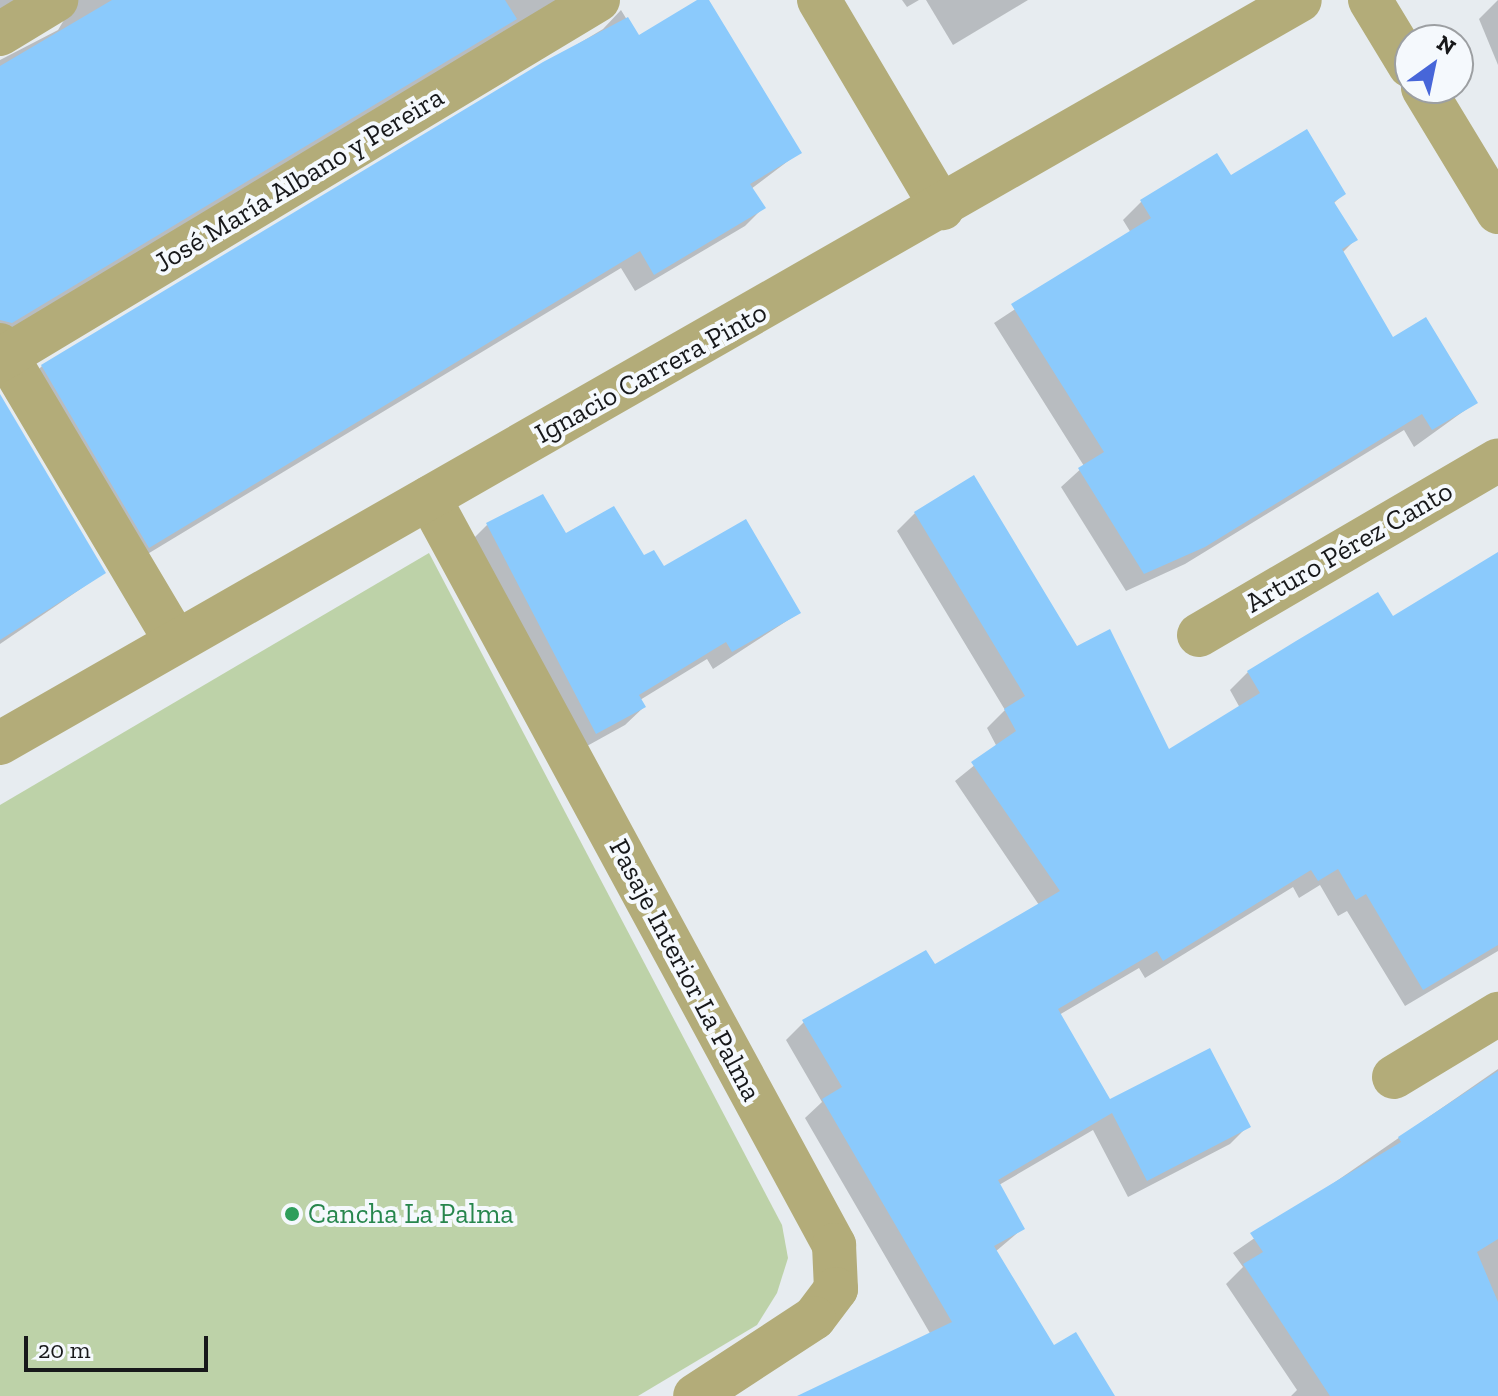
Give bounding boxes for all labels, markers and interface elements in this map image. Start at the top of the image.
north arrow [1394,24,1474,104]
text: N [1432,29,1461,61]
street label: José María Albano y Pereira [147,80,451,280]
street label: Ignacio Carrera Pinto [529,295,773,451]
street label: Arturo Pérez Canto [1239,474,1459,620]
street label: Pasaje Interior La Palma [602,833,768,1107]
place label: Cancha La Palma [308,1197,514,1231]
marker: Cancha La Palma [283,1205,301,1223]
scale bar [28,1320,212,1370]
text: 20 m [38,1335,90,1364]

